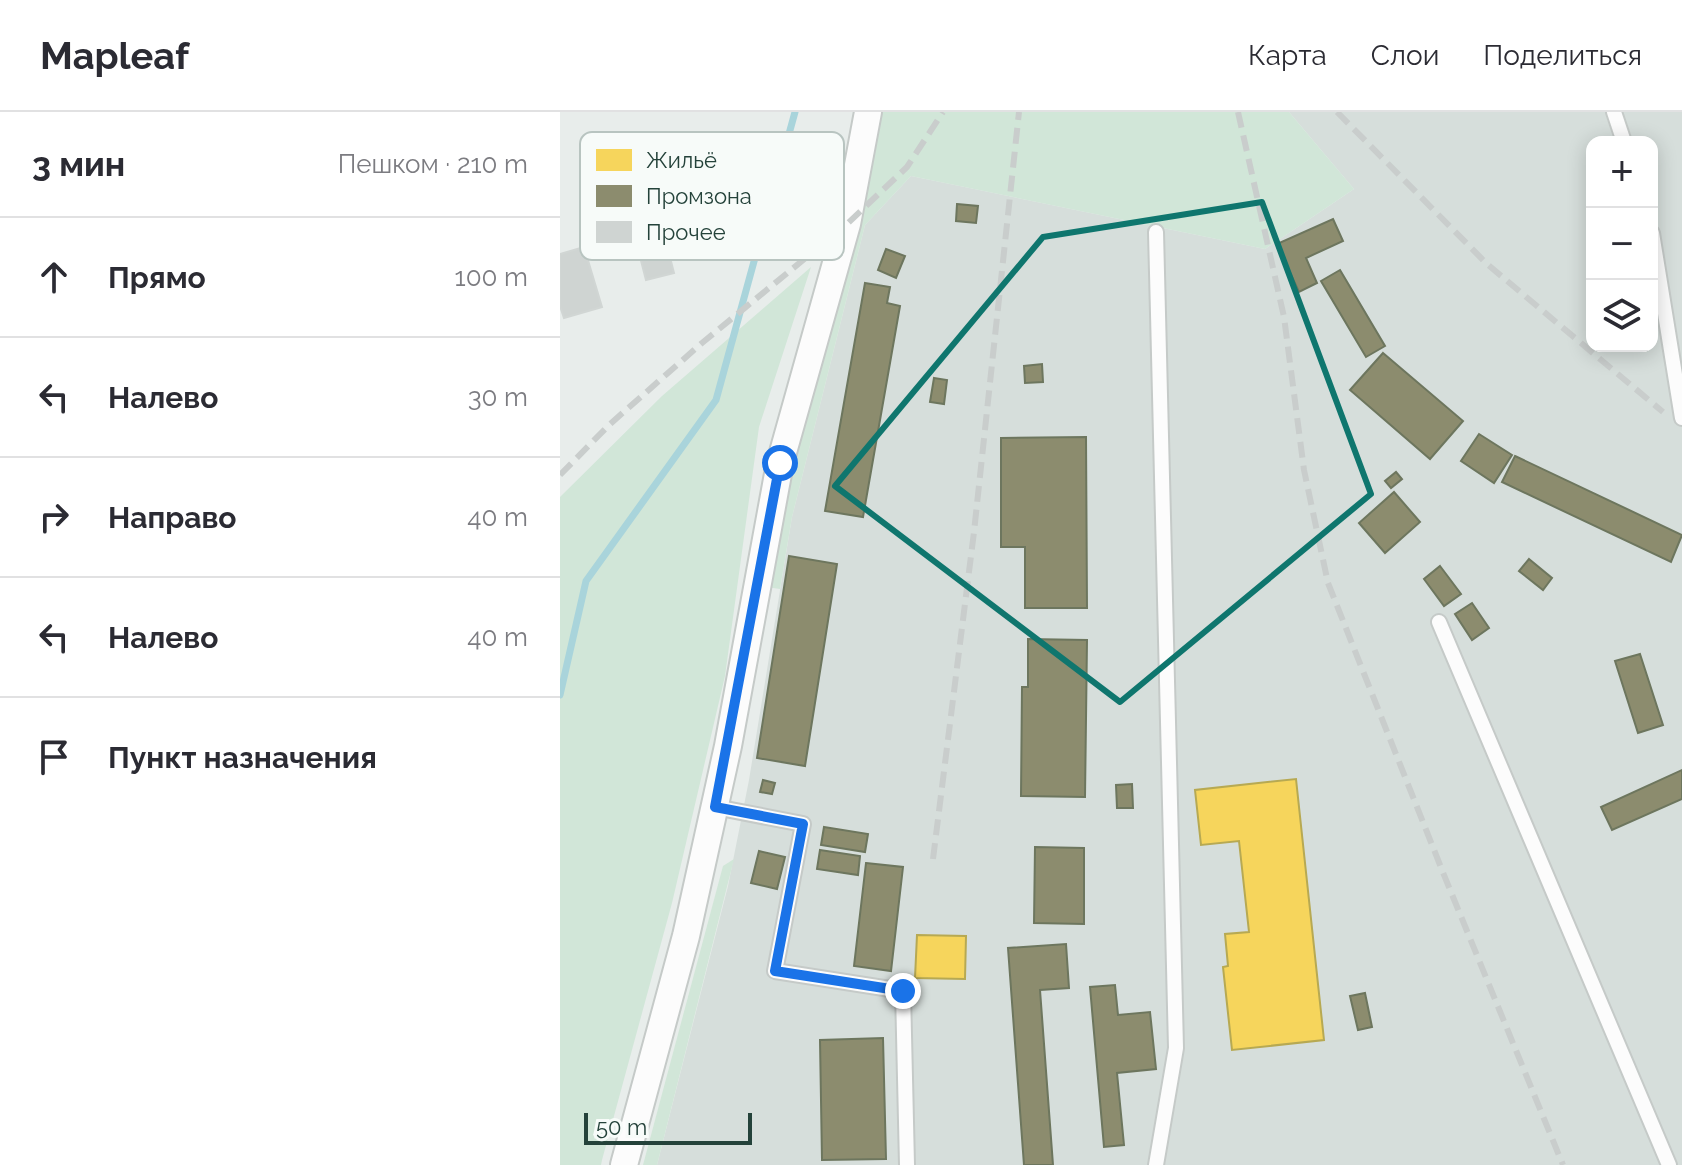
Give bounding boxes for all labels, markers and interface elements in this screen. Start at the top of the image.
text: Mapleaf [40,33,189,78]
text: Карта [1248,39,1327,72]
text: Слои [1371,39,1439,72]
text: Поделиться [1483,39,1642,72]
legend [580,132,844,260]
map controls [1586,136,1658,352]
button: + [1586,136,1658,208]
text: 3 мин [32,144,125,184]
text: Жильё [646,147,717,173]
text: Пешком · 210 m [338,149,528,179]
text: Промзона [646,183,752,209]
button: − [1586,208,1658,280]
text: Прочее [646,219,726,245]
icon: ahead [32,255,76,299]
text: Прямо [108,260,206,295]
text: 100 m [455,262,528,292]
button: layers [1586,280,1658,352]
icon: left [32,375,76,419]
text: Налево [108,380,218,415]
text: 30 m [468,382,528,412]
route start [762,445,798,481]
icon: right [32,495,76,539]
text: Направо [108,500,237,535]
text: 40 m [467,502,528,532]
icon: left [32,615,76,659]
text: Налево [108,620,218,655]
text: 40 m [467,622,528,652]
icon: arrive [32,735,76,779]
text: Пункт назначения [108,740,377,775]
route end [885,973,921,1009]
scale bar [584,1109,752,1145]
text: 50 m [596,1114,647,1140]

